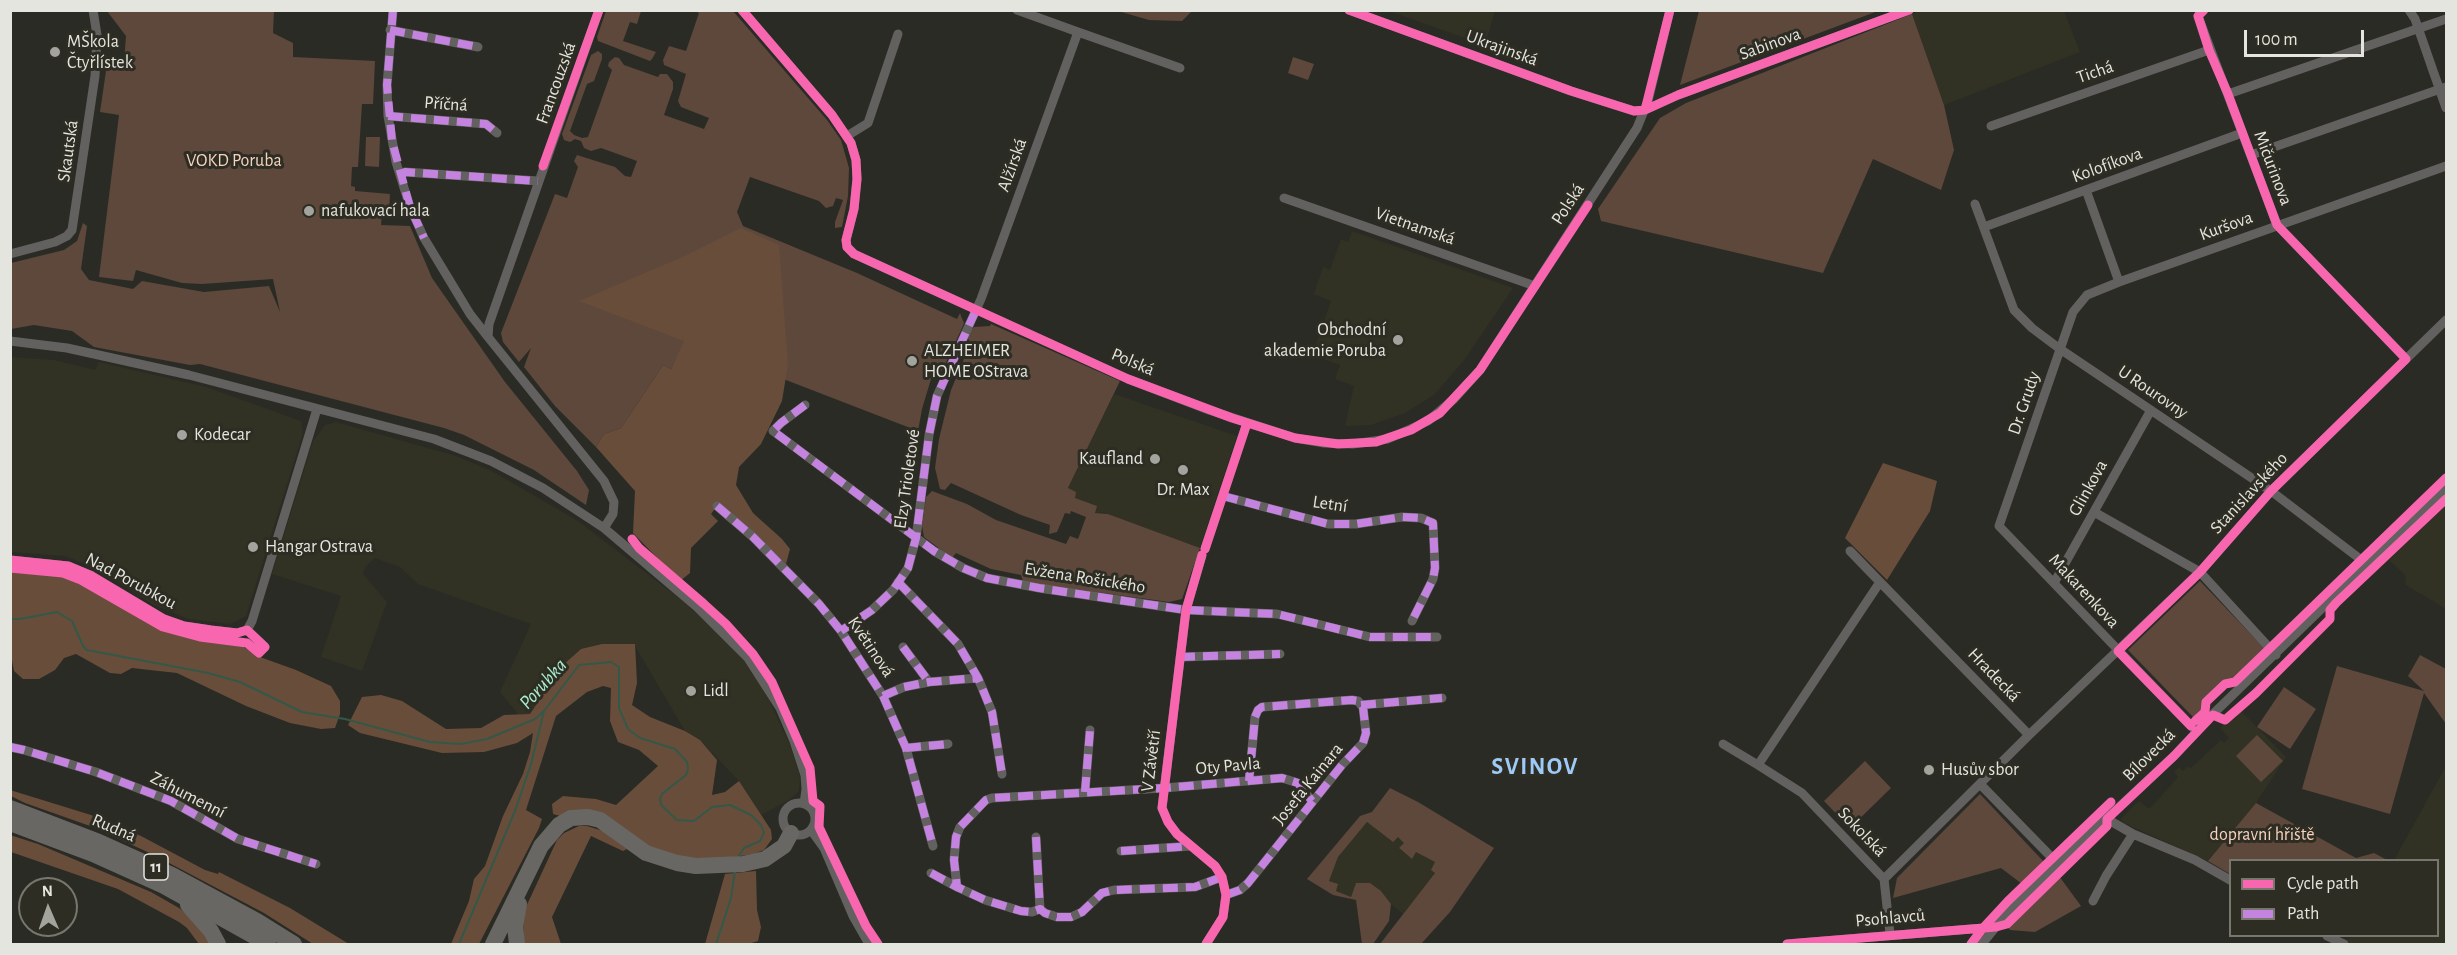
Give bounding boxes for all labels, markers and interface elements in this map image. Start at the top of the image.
scale bar [2247,18,2367,56]
street label: Sabinova [1736,23,1804,65]
street label: Ukrajinská [1463,25,1541,71]
place label: MŠkola Čtyřlístek [67,31,133,74]
text: 100 m [2255,31,2298,49]
street label: Francouzská [531,39,581,127]
marker: MŠkola Čtyřlístek [48,45,62,59]
street label: Tichá [2074,56,2116,88]
street label: Příčná [423,92,469,116]
street label: Skautská [53,119,83,183]
street label: Mičurinova [2249,128,2297,208]
street label: Alžírská [992,135,1032,195]
street label: Kolofíkova [2069,142,2145,188]
park label: VOKD Poruba [186,150,282,172]
street label: Polská [1547,179,1589,229]
place label: nafukovací hala [321,200,430,222]
street label: Vietnamská [1372,202,1458,250]
marker: nafukovací hala [302,204,316,218]
street label: Kuršova [2196,206,2256,246]
place label: Obchodní akademie Poruba [1264,319,1386,362]
marker: Obchodní akademie Poruba [1391,333,1405,347]
place label: ALZHEIMER HOME OStrava [924,340,1028,382]
street label: Polská [1108,343,1158,381]
marker: ALZHEIMER HOME OStrava [905,354,919,368]
street label: U Rourovny [2114,361,2192,423]
street label: Dr. Grudy [2003,369,2045,437]
place label: Kodecar [194,424,251,446]
marker: Kodecar [175,428,189,442]
street label: Elzy Trioletové [889,428,925,530]
place label: Kaufland [1079,448,1143,470]
street label: Stanislavského [2206,448,2292,538]
marker: Kaufland [1148,452,1162,466]
street label: Glinkova [2064,456,2112,520]
marker: Dr. Max [1176,463,1190,477]
place label: Dr. Max [1156,479,1210,501]
street label: Letní [1311,491,1349,517]
place label: Hangar Ostrava [265,536,373,558]
marker: Hangar Ostrava [246,540,260,554]
street label: Nad Porubkou [82,548,180,614]
street label: Makarenkova [2044,549,2124,633]
street label: Evžena Rošického [1023,558,1147,598]
street label: Květinová [843,613,899,681]
street label: Hradecká [1963,643,2025,707]
water label: Porubka [514,654,572,714]
place label: Lidl [703,680,729,702]
marker: Lidl [684,684,698,698]
street label: Bílovecká [2118,724,2180,786]
street label: V Závětří [1136,729,1166,793]
street label: Josefa Kainara [1268,739,1348,829]
street label: Oty Pavla [1195,752,1261,780]
district label: SVINOV [1491,753,1579,781]
place label: Husův sbor [1941,759,2019,781]
marker: Husův sbor [1922,763,1936,777]
street label: Záhumenní [147,767,229,823]
street label: Sokolská [1833,803,1891,861]
street label: Rudná [89,809,139,847]
park label: dopravní hřiště [2210,824,2314,846]
road number: 11 [144,854,168,880]
legend [2229,859,2439,937]
text: Cycle path [2287,875,2359,893]
north arrow [18,877,78,937]
text: N [42,883,53,899]
street label: Psohlavců [1854,904,1926,932]
text: Path [2287,905,2319,923]

